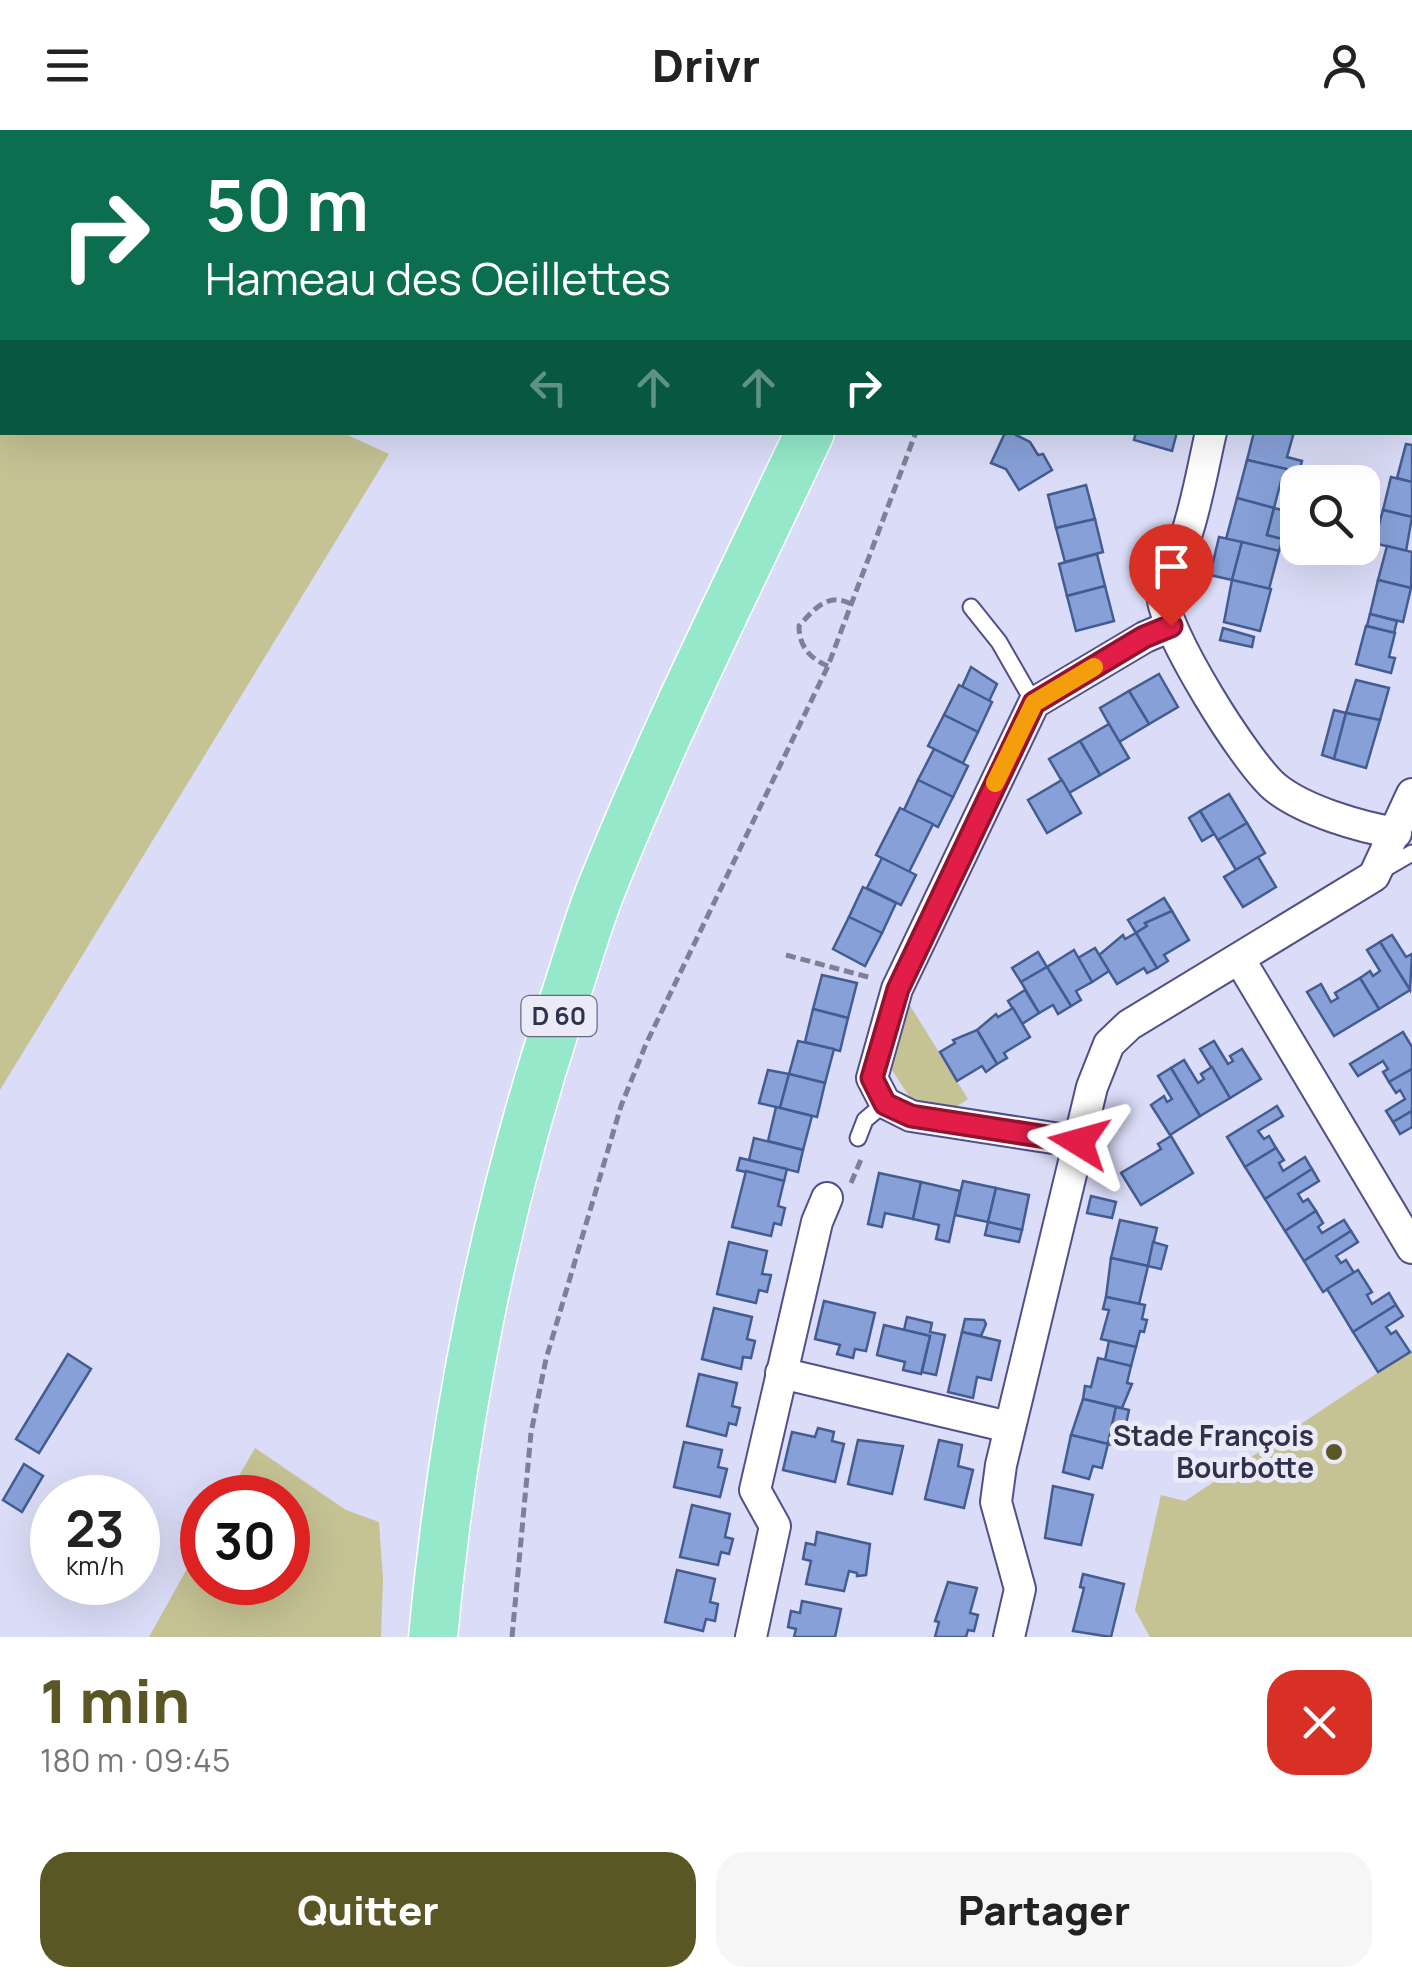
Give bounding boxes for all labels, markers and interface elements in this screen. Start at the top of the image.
text: Drivr [652,34,760,96]
icon: menu [40,38,95,93]
icon: person [1317,38,1372,93]
text: 50 m [205,156,369,252]
icon: right [40,170,170,300]
text: Hameau des Oeillettes [205,247,671,309]
icon: left [521,360,576,415]
icon: ahead [626,360,681,415]
icon: ahead [731,360,786,415]
icon: right [836,360,891,415]
map controls [1280,465,1380,565]
button: search [1280,465,1380,565]
pin [1129,524,1214,627]
icon: arrive [1144,539,1199,594]
road number: D 60 [522,996,596,1036]
position arrow [1027,1090,1131,1194]
place label: Stade François Bourbotte [1113,1416,1314,1486]
marker: Stade François Bourbotte [1323,1441,1345,1463]
speed limit sign: 30 [180,1475,310,1605]
text: 23 [66,1494,124,1562]
text: km/h [66,1548,124,1583]
text: 1 min [40,1659,190,1741]
button: close [1267,1670,1372,1775]
text: 180 m · 09:45 [40,1738,230,1782]
button: Quitter [40,1852,696,1967]
button: Partager [716,1852,1372,1967]

